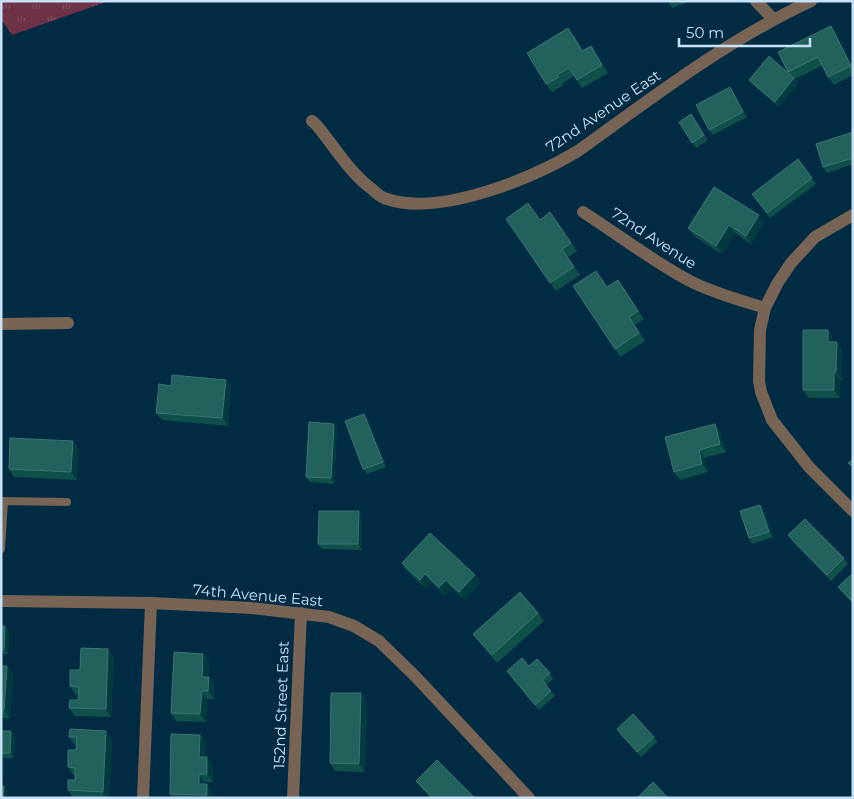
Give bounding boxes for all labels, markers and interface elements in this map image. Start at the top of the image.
scale bar [679,15,810,47]
text: 50 m [686,23,724,42]
street label: 72nd Avenue East [542,66,664,156]
street label: 72nd Avenue [608,203,700,273]
street label: 74th Avenue East [192,580,324,610]
street label: 152nd Street East [269,641,293,769]

